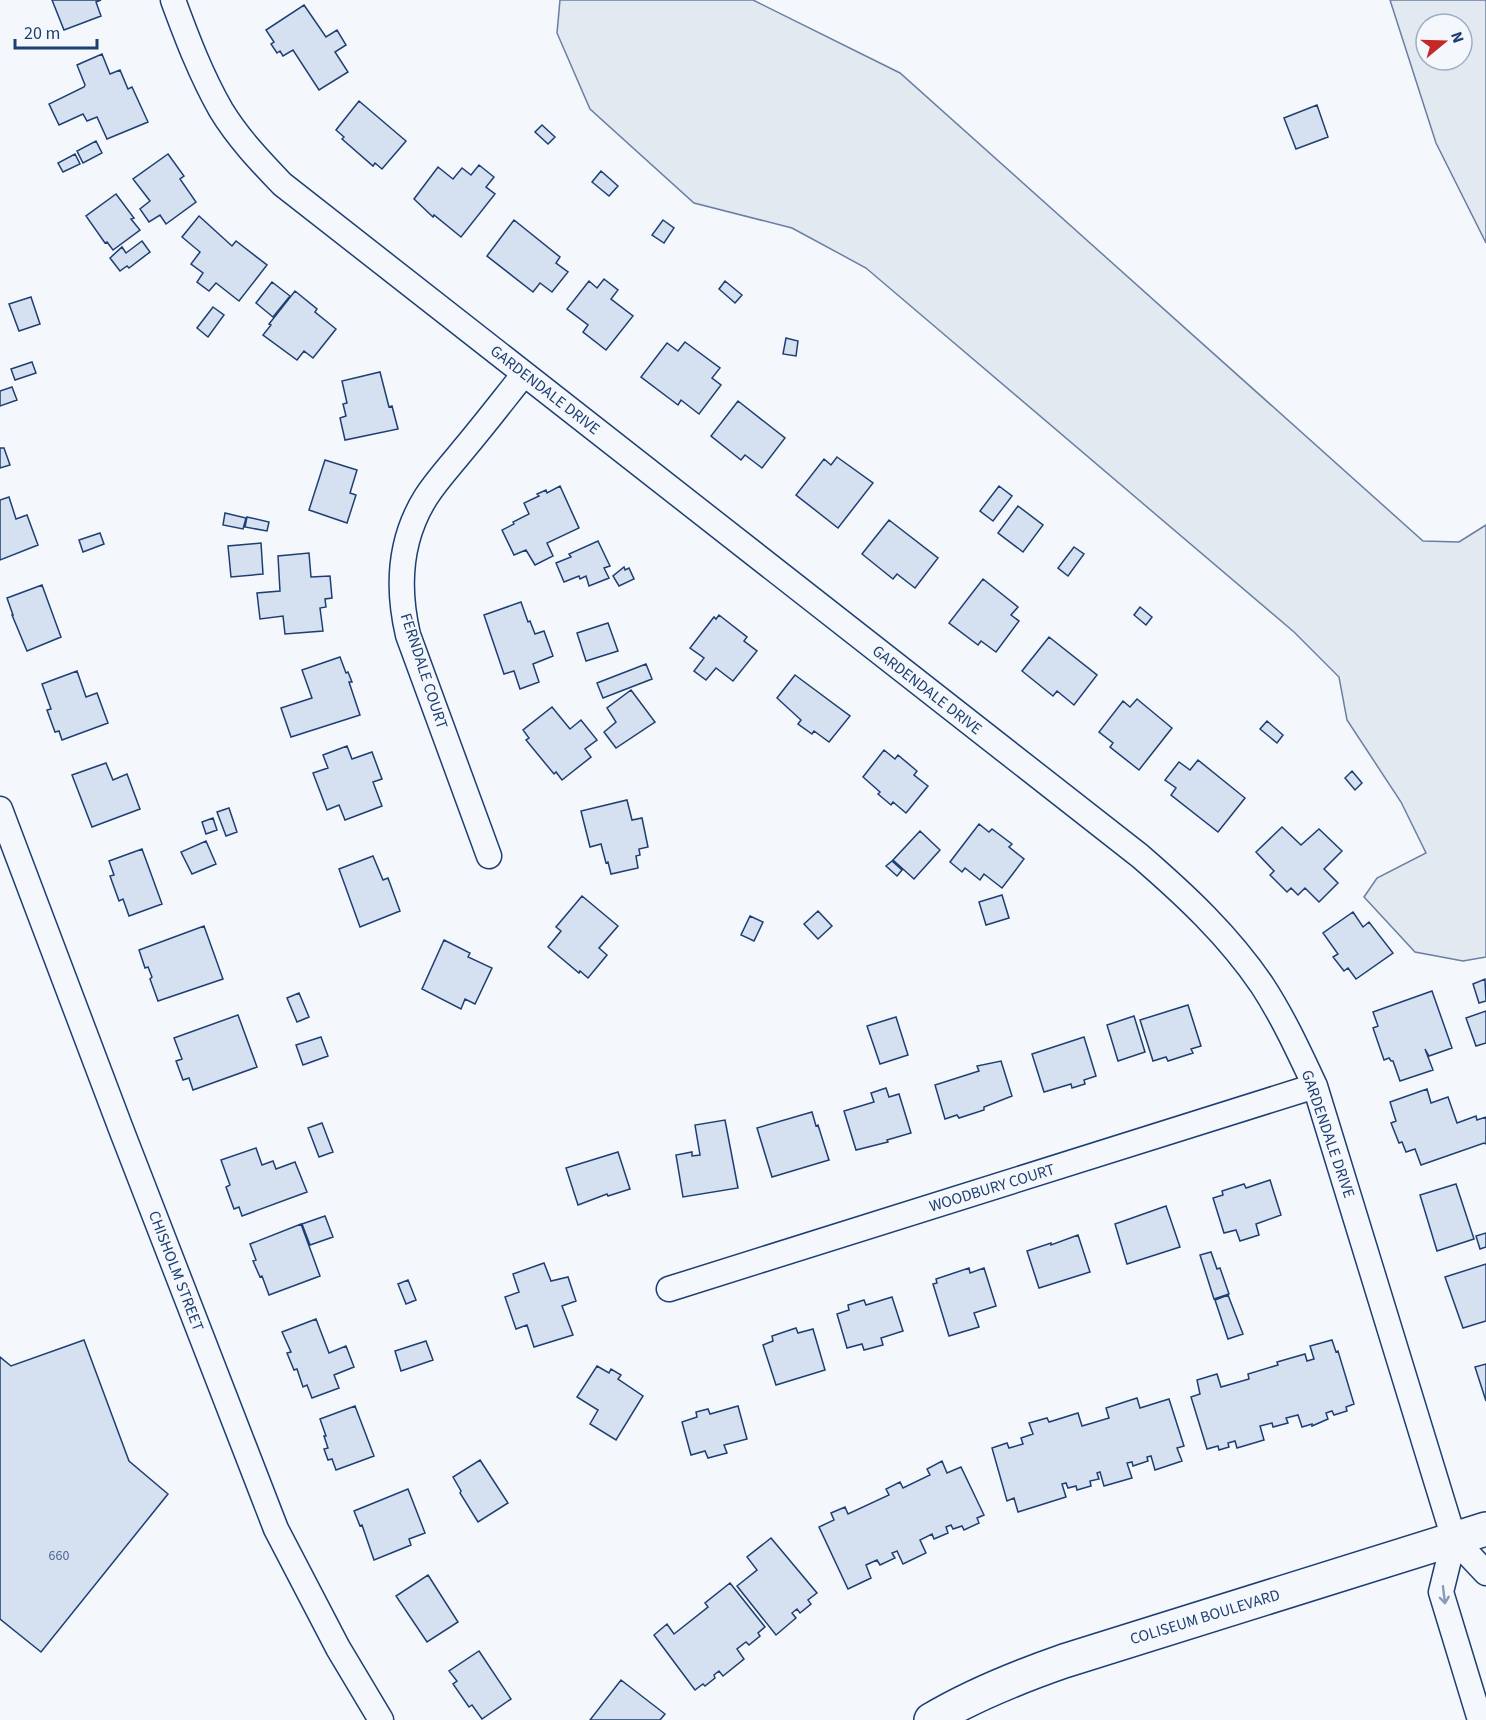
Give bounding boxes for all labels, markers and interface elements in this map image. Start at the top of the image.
scale bar [15,12,98,50]
north arrow [1414,12,1474,72]
text: 20 m [24,21,60,46]
text: N [1445,29,1469,46]
street label: GARDENDALE DRIVE [485,340,605,440]
street label: FERNDALE COURT [395,610,453,732]
street label: GARDENDALE DRIVE [867,640,987,740]
street label: GARDENDALE DRIVE [1296,1067,1360,1201]
street label: WOODBURY COURT [926,1158,1058,1218]
street label: CHISHOLM STREET [143,1208,209,1335]
house number: 660 [49,1546,69,1566]
street label: COLISEUM BOULEVARD [1127,1584,1283,1650]
one-way arrow [1439,1585,1450,1604]

